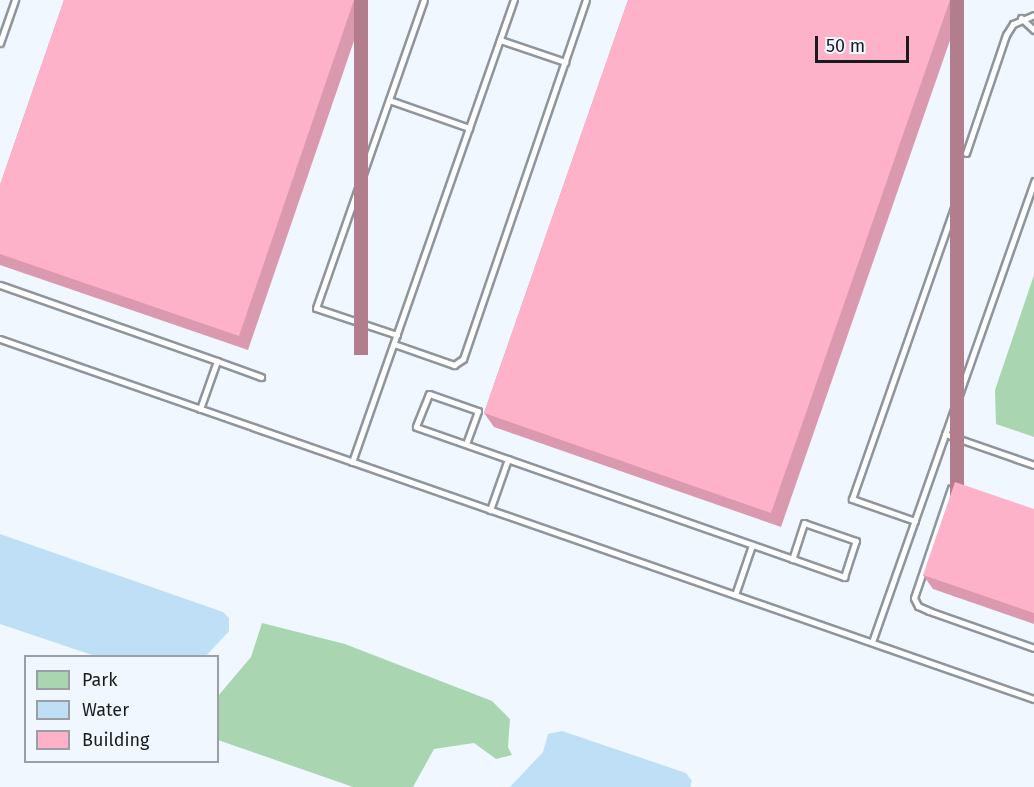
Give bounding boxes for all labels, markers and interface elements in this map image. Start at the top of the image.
scale bar [818,24,912,62]
text: 50 m [826,35,865,57]
legend [24,655,219,763]
text: Park [82,669,117,691]
text: Water [82,699,129,721]
text: Building [82,729,149,751]

